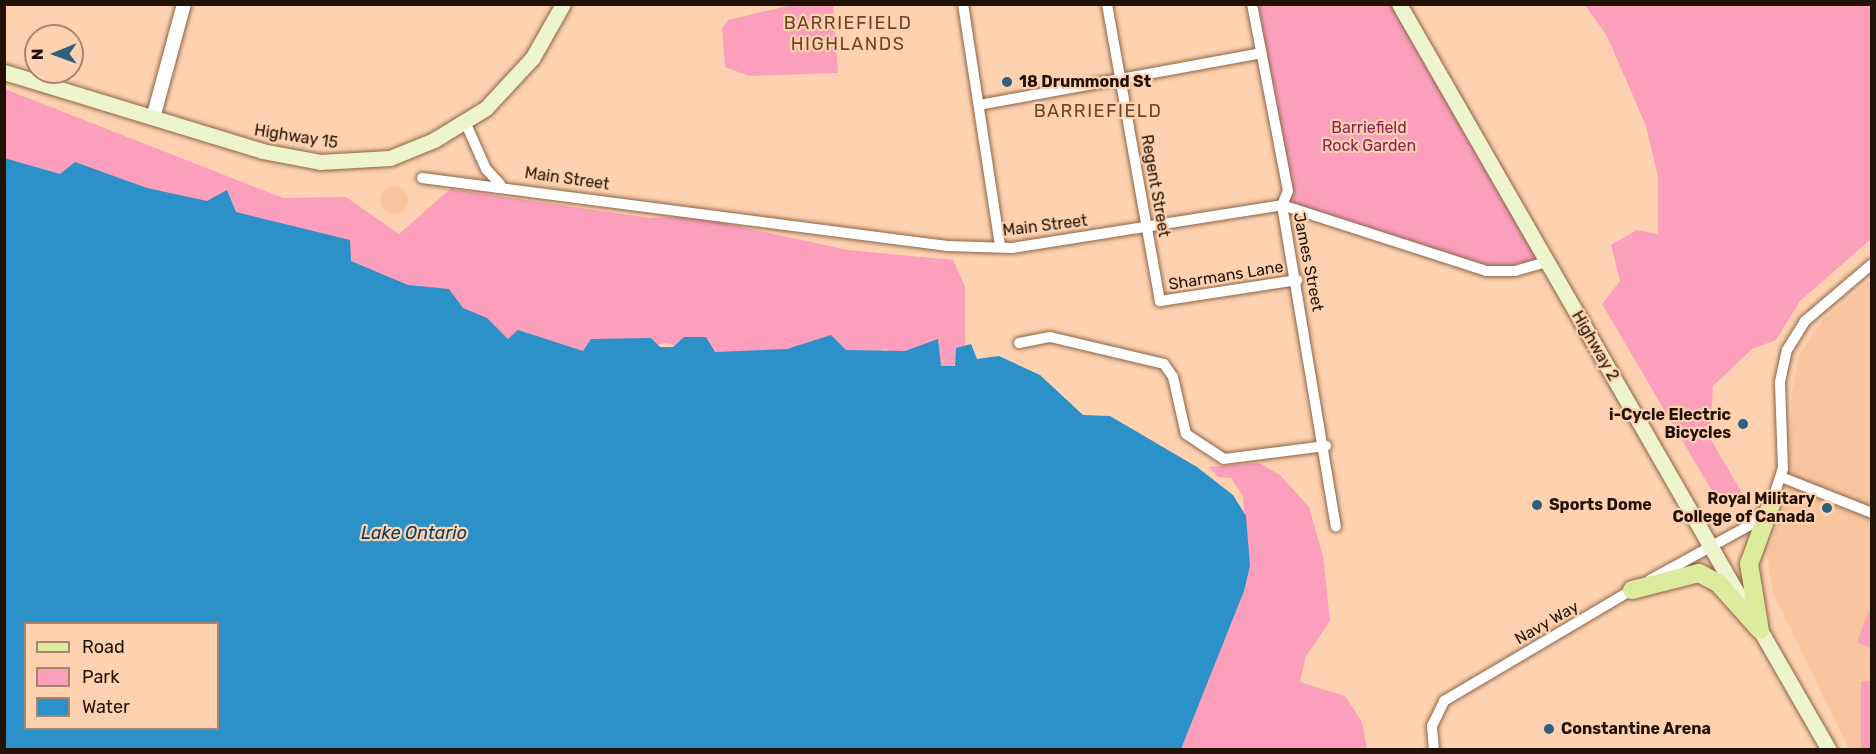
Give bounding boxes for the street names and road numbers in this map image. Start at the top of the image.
street label: Highway 15 [253,121,339,153]
street label: Regent Street [1137,133,1173,239]
street label: Main Street [523,164,611,194]
street label: Main Street [1002,211,1088,241]
street label: James Street [1289,211,1327,313]
street label: Sharmans Lane [1167,257,1285,295]
street label: Highway 2 [1567,307,1623,385]
street label: Navy Way [1511,597,1583,649]

